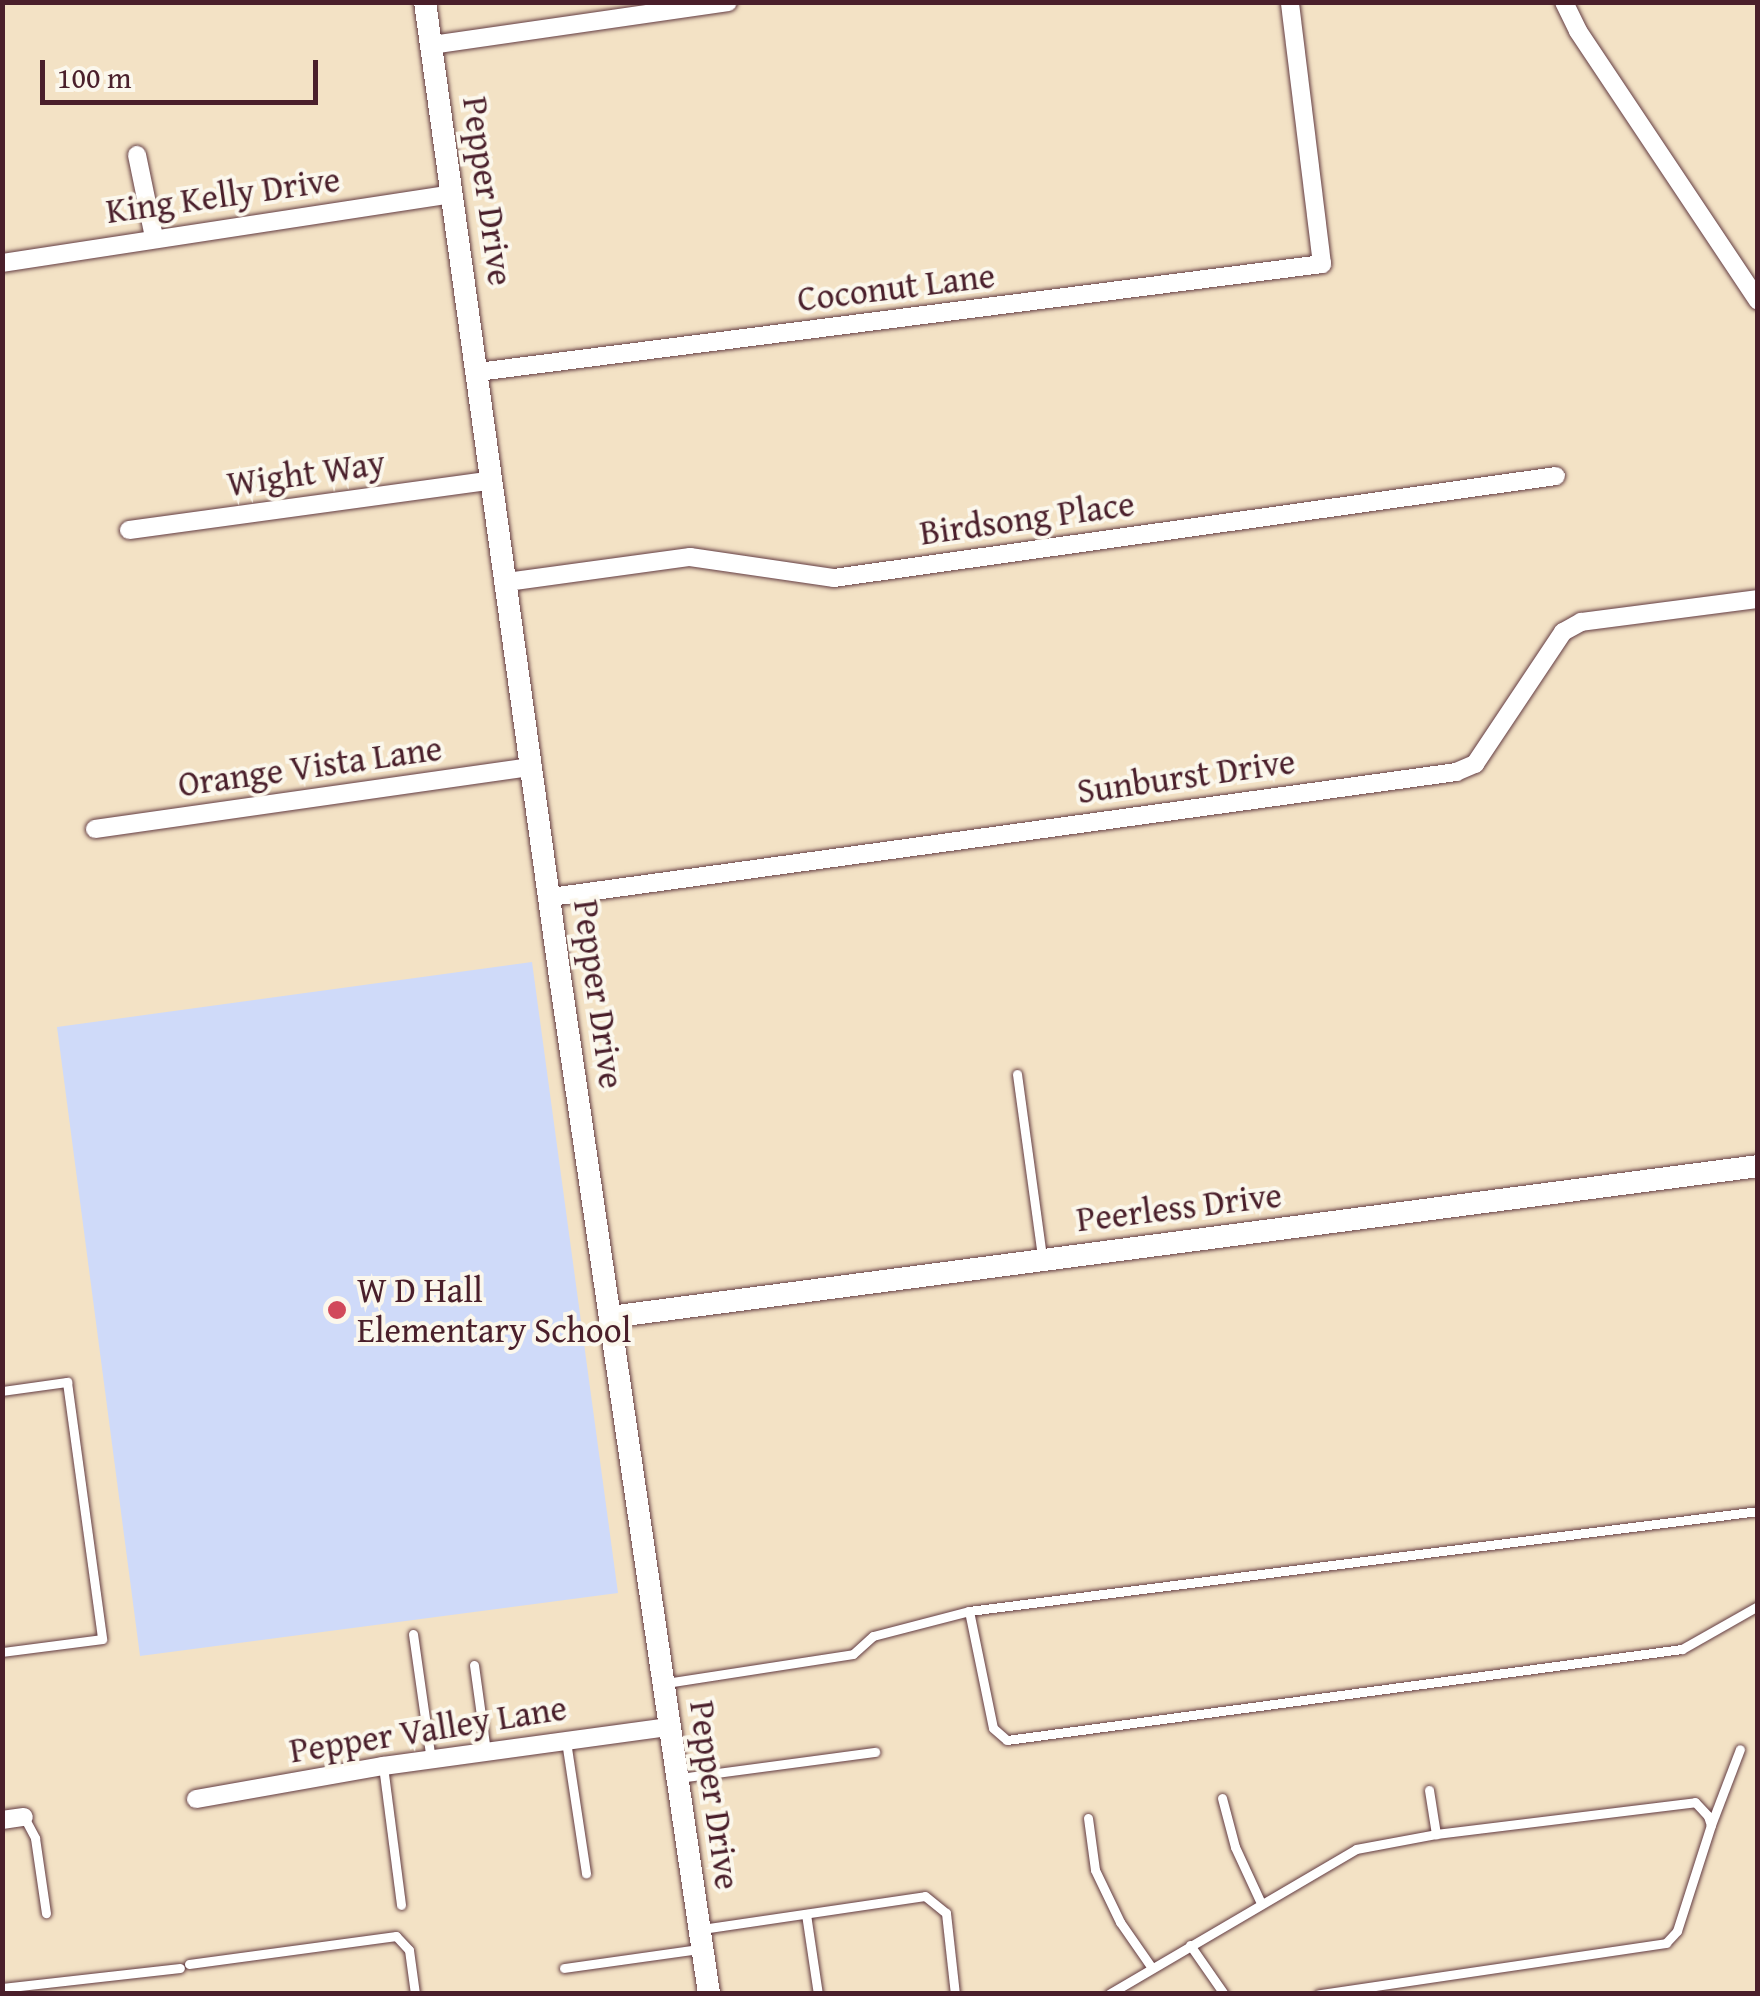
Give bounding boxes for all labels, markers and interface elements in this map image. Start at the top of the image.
scale bar [45,40,322,102]
text: 100 m [57,55,131,99]
street label: Pepper Drive [454,94,522,288]
street label: King Kelly Drive [103,158,343,232]
street label: Coconut Lane [795,254,997,320]
street label: Wight Way [224,441,388,505]
street label: Birdsong Place [917,482,1137,554]
street label: Orange Vista Lane [175,727,445,805]
street label: Sunburst Drive [1074,740,1298,812]
street label: Pepper Drive [565,897,633,1091]
street label: Peerless Drive [1074,1174,1284,1240]
place label: W D Hall Elementary School [357,1269,631,1351]
marker: W D Hall Elementary School [326,1299,348,1321]
street label: Pepper Valley Lane [287,1686,569,1772]
street label: Pepper Drive [681,1698,749,1892]

